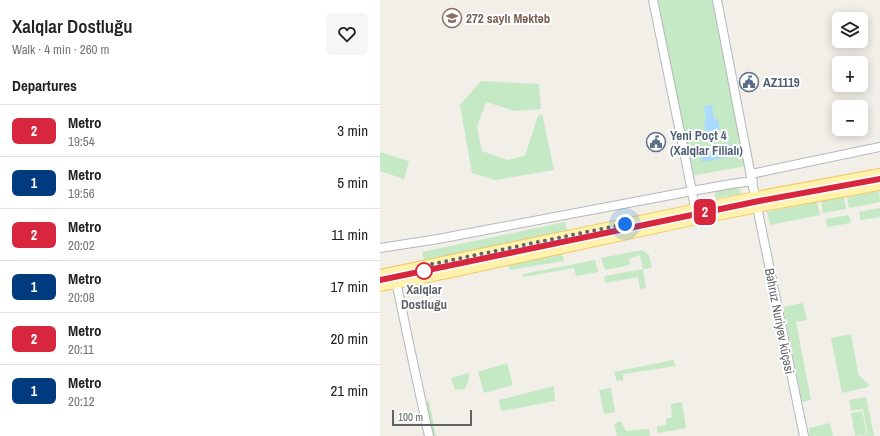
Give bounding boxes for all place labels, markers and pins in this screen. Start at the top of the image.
school or university icon: 272 saylı Məktəb [441,7,463,29]
place label: 272 saylı Məktəb [466,10,550,27]
public building icon: AZ1119 [738,71,760,93]
place label: AZ1119 [763,74,800,91]
place label: Yeni Poçt 4 (Xalqlar Filialı) [670,127,743,159]
public building icon: Yeni Poçt 4 (Xalqlar Filialı) [645,131,667,153]
marker: Xalqlar Dostluğu [415,262,433,280]
place label: Xalqlar Dostluğu [401,281,447,313]

